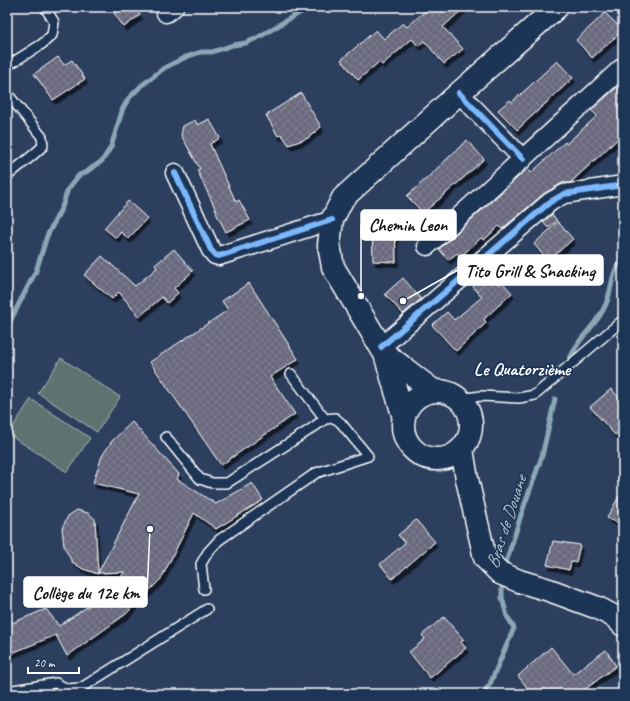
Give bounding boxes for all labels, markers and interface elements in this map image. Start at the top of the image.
callout: Chemin Leon [361,210,456,240]
text: Chemin Leon [369,214,448,236]
callout: Tito Grill & Snacking [458,255,603,285]
text: Tito Grill & Snacking [465,260,597,282]
district label: Le Quatorzième [474,357,572,381]
water label: Bras de Douane [481,470,532,571]
callout: Collège du 12e km [24,577,147,607]
text: Collège du 12e km [33,582,140,604]
scale bar [28,649,79,675]
text: 20 m [34,655,56,671]

